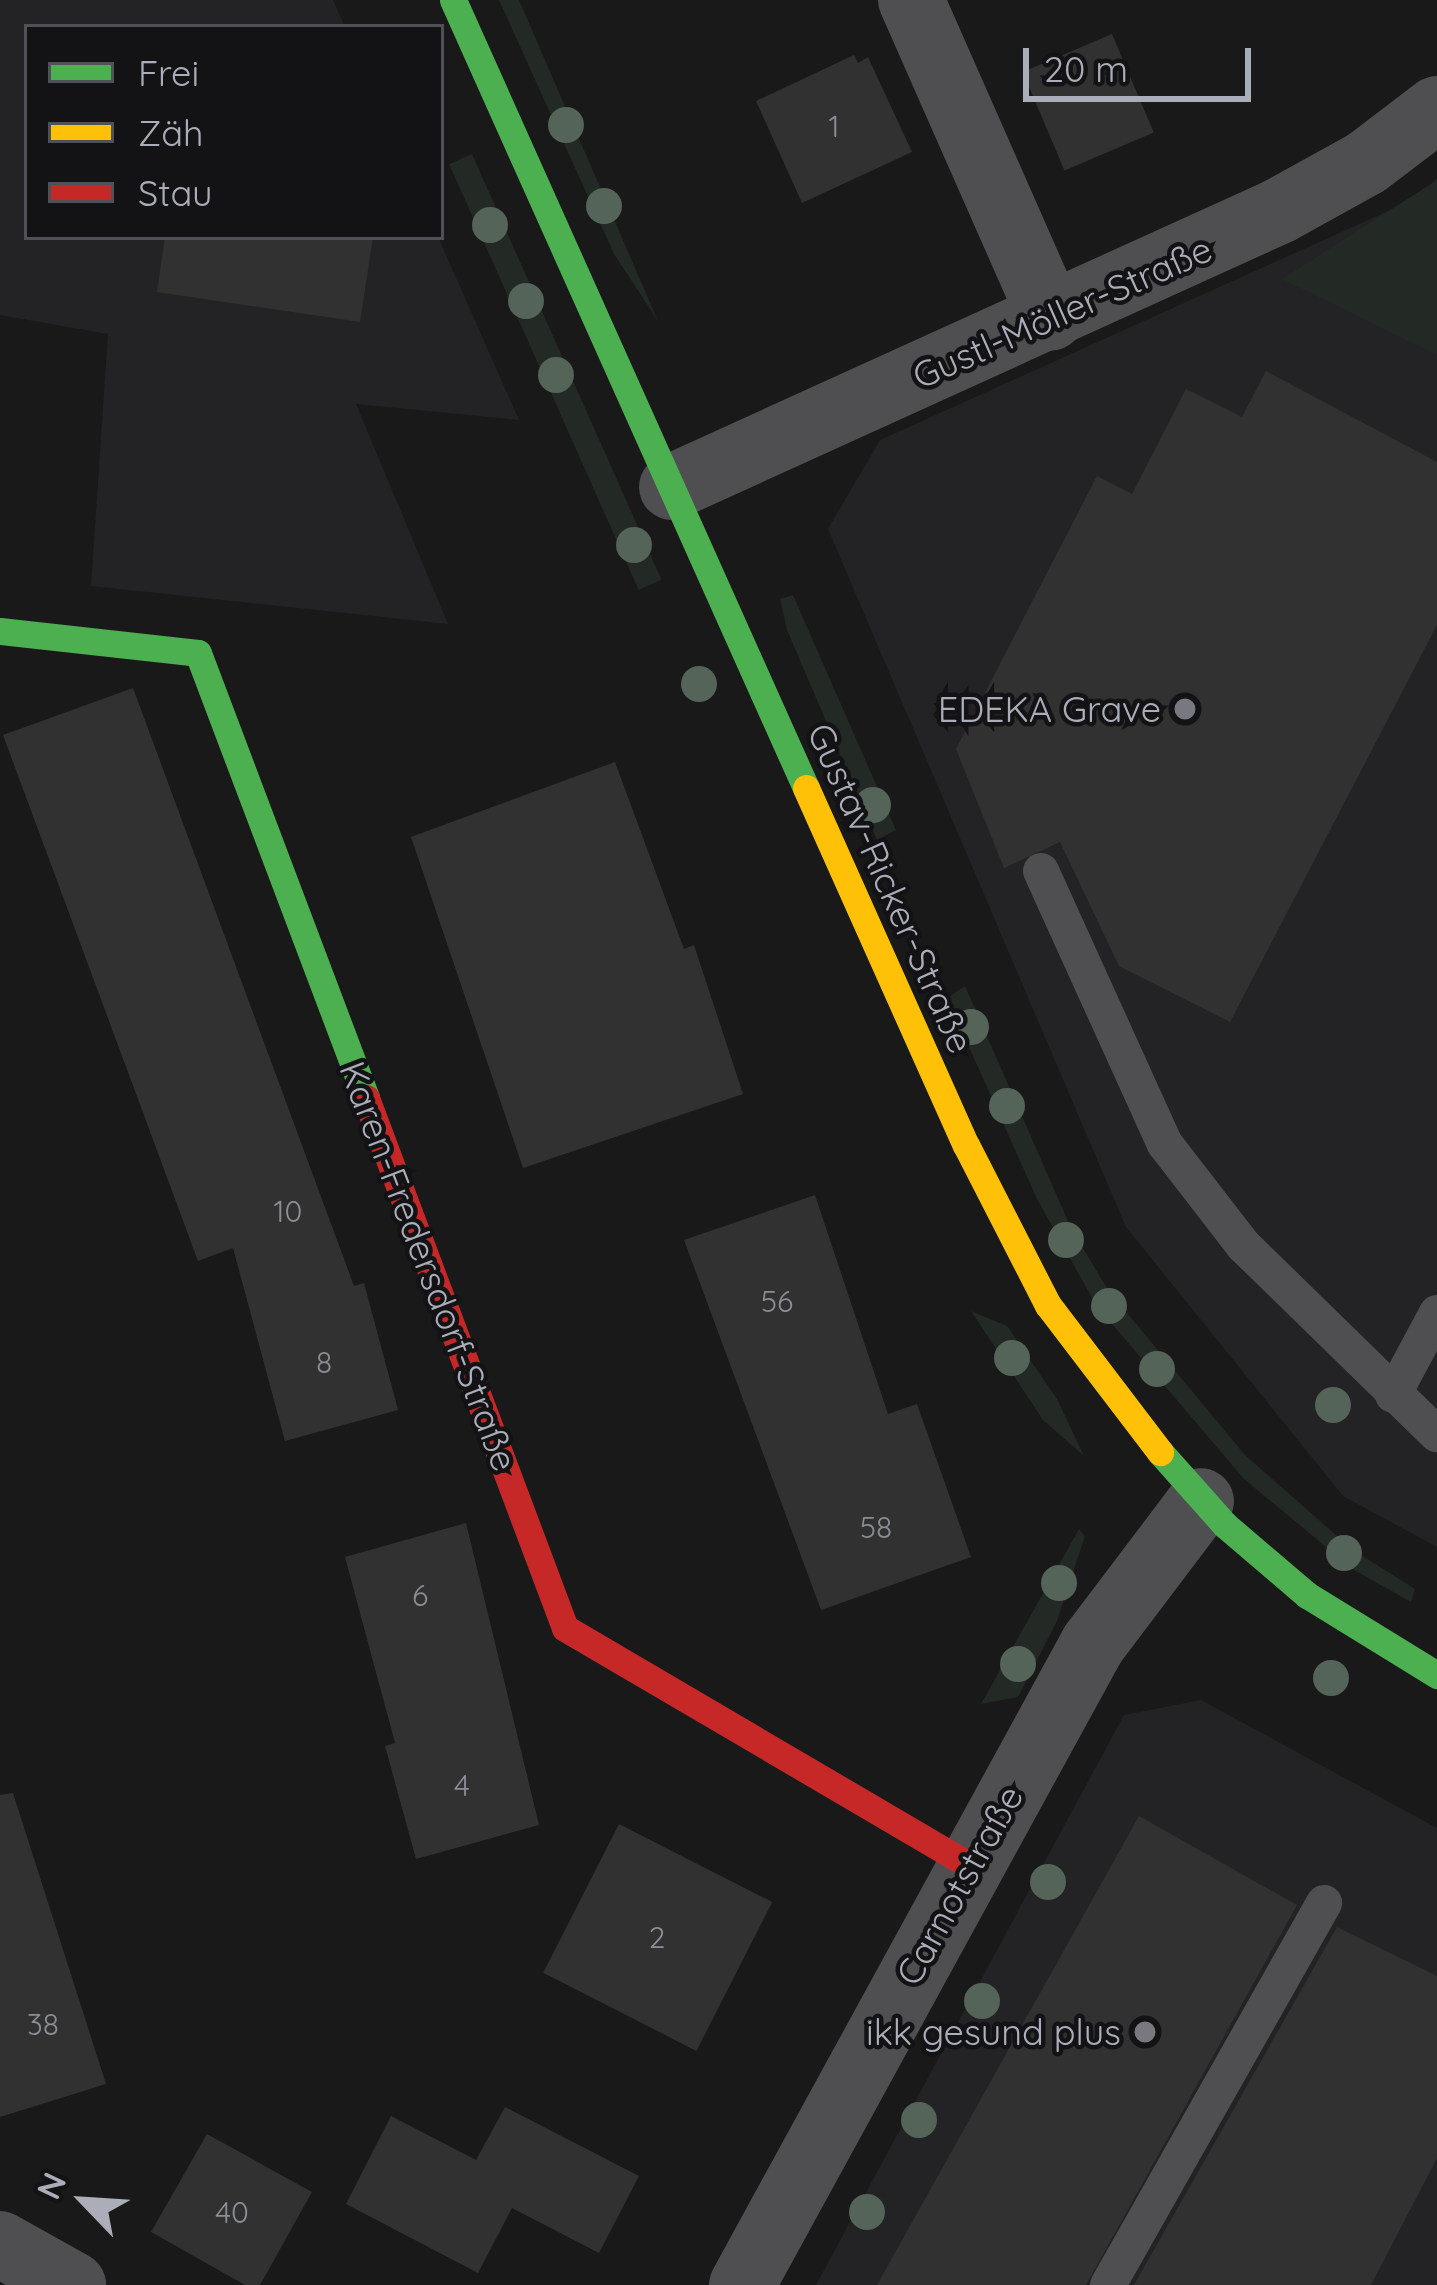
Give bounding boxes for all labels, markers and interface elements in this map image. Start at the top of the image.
legend [24,24,444,240]
scale bar [1029,24,1257,98]
text: 20 m [1044,46,1128,91]
text: Frei [138,50,199,95]
house number: 1 [828,108,840,144]
text: Zäh [138,110,203,155]
text: Stau [138,170,212,215]
street label: Gustl-Möller-Straße [906,227,1218,397]
place label: EDEKA Grave [938,687,1161,731]
marker: EDEKA Grave [1172,696,1198,722]
street label: Gustav-Ricker-Straße [799,717,983,1059]
street label: Karen-Fredersdorf-Straße [331,1055,527,1477]
house number: 10 [274,1193,302,1229]
house number: 56 [761,1283,793,1319]
house number: 8 [316,1344,332,1380]
house number: 58 [860,1509,892,1545]
house number: 6 [412,1577,428,1613]
house number: 4 [454,1767,470,1803]
street label: Carnotstraße [887,1778,1031,1992]
house number: 2 [649,1919,665,1955]
house number: 38 [27,2006,59,2042]
place label: ikk gesund plus [866,2010,1121,2054]
marker: ikk gesund plus [1132,2019,1158,2045]
north arrow [24,2141,144,2261]
text: N [27,2166,75,2205]
house number: 40 [215,2194,249,2230]

